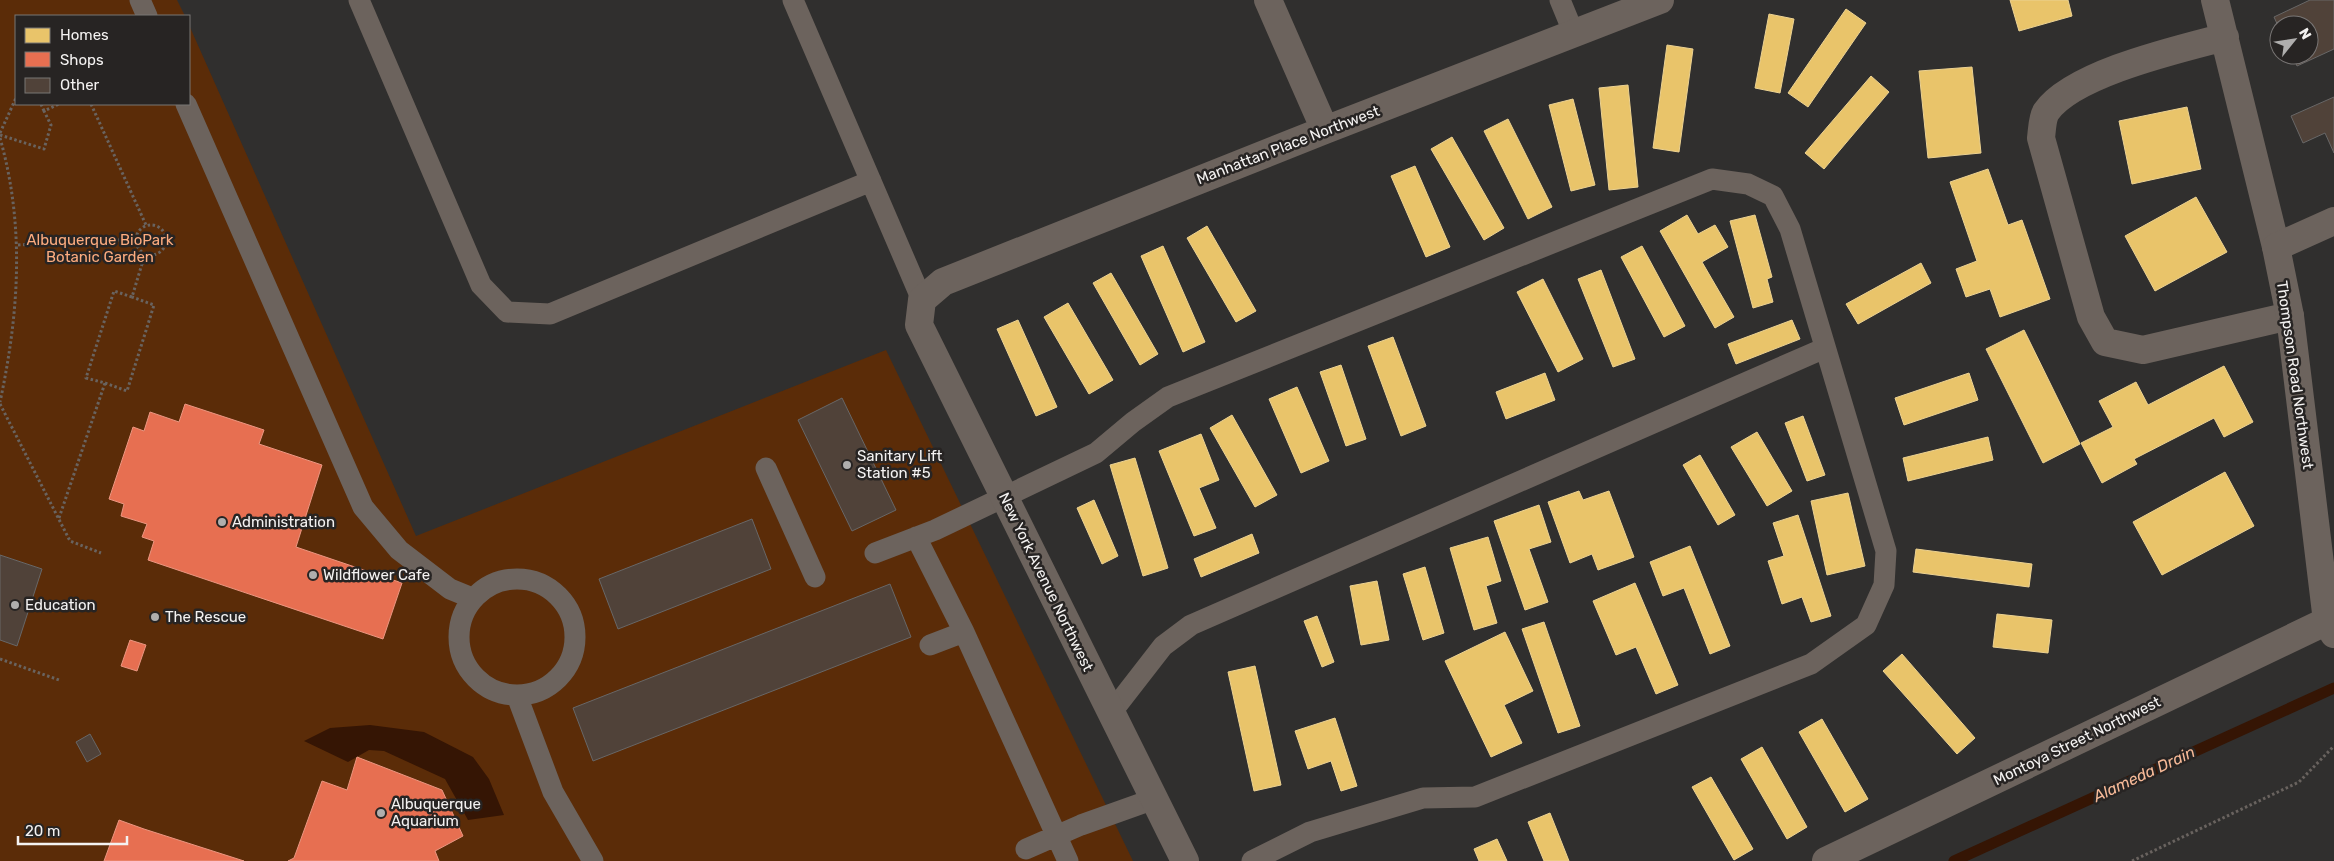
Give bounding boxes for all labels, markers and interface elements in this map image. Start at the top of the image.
legend [15,15,190,105]
north arrow [2269,15,2319,65]
text: N [2295,25,2315,42]
text: Homes [60,26,109,44]
text: Shops [60,51,104,69]
text: Other [60,76,100,94]
street label: Manhattan Place Northwest [1194,102,1382,188]
park label: Albuquerque BioPark Botanic Garden [26,231,174,266]
street label: Thompson Road Northwest [2273,280,2317,470]
place label: Sanitary Lift Station #5 [857,447,943,482]
marker: Sanitary Lift Station #5 [841,459,853,471]
street label: New York Avenue Northwest [995,490,1097,674]
place label: Administration [232,513,335,531]
marker: Administration [216,516,228,528]
place label: Wildflower Cafe [323,566,430,584]
marker: Wildflower Cafe [307,569,319,581]
place label: Education [25,596,96,614]
marker: Education [9,599,21,611]
place label: The Rescue [165,608,246,626]
marker: The Rescue [149,611,161,623]
street label: Montoya Street Northwest [1990,693,2164,789]
water label: Alameda Drain [2089,742,2198,806]
place label: Albuquerque Aquarium [391,795,481,830]
marker: Albuquerque Aquarium [375,807,387,819]
scale bar [18,814,126,846]
text: 20 m [25,822,60,840]

